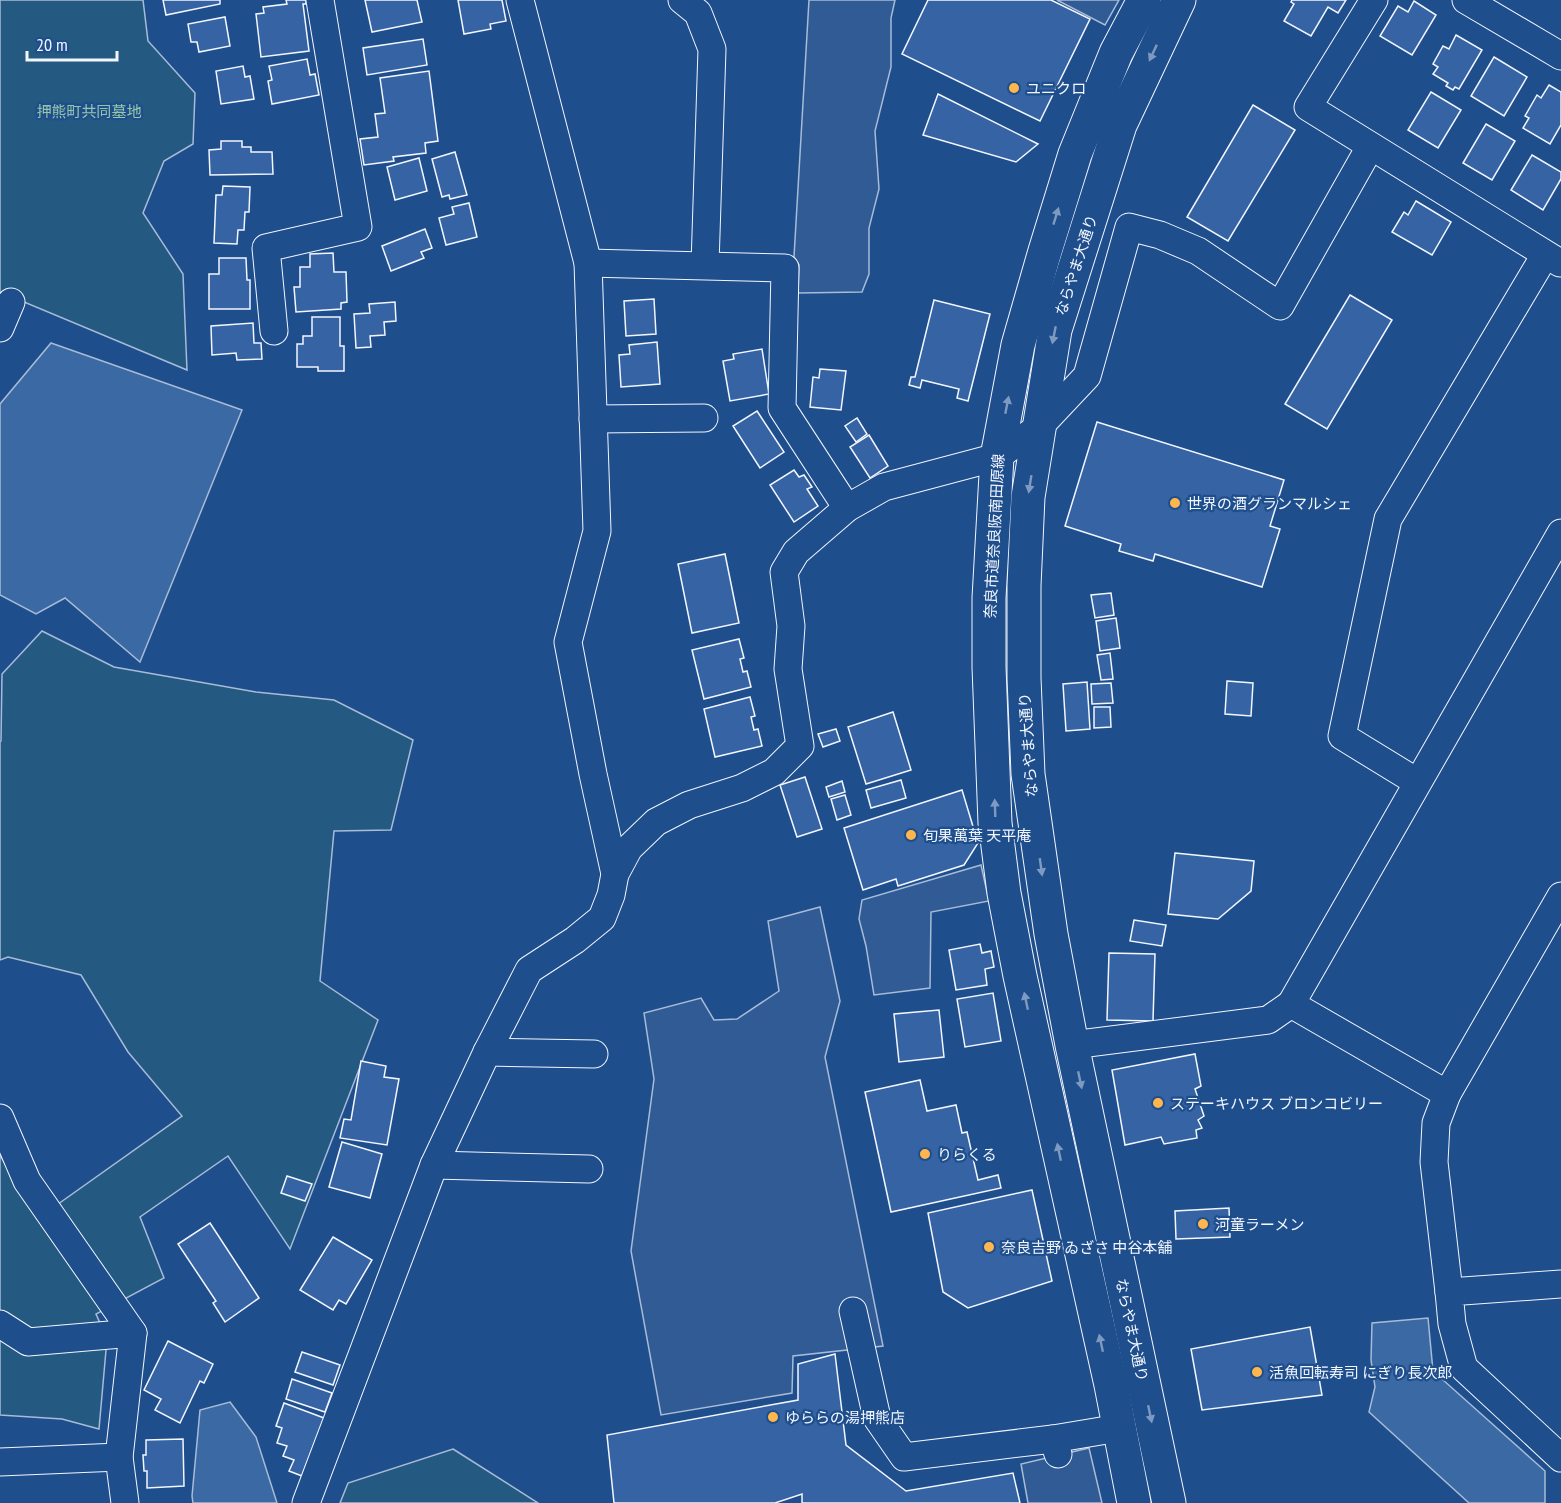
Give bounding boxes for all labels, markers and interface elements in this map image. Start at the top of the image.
scale bar [27,24,117,62]
text: 20 m [36,33,68,56]
one-way arrow [1149,44,1158,61]
place label: ユニクロ [1026,79,1086,98]
marker: ユニクロ [1007,81,1021,95]
park label: 押熊町共同墓地 [36,102,142,121]
one-way arrow [1052,207,1061,225]
street label: ならやま大通り [1051,212,1101,318]
one-way arrow [1049,326,1058,345]
one-way arrow [1003,395,1012,414]
street label: 奈良市道奈良阪南田原線 [980,453,1008,619]
one-way arrow [1025,475,1034,494]
place label: 世界の酒グランマルシェ [1187,494,1352,513]
marker: 世界の酒グランマルシェ [1168,496,1182,510]
street label: ならやま大通り [1015,692,1041,798]
one-way arrow [990,799,999,818]
place label: 旬果萬葉 天平庵 [923,826,1031,845]
marker: 旬果萬葉 天平庵 [904,828,918,842]
one-way arrow [1037,858,1046,877]
one-way arrow [1020,991,1030,1010]
one-way arrow [1076,1070,1085,1089]
place label: ステーキハウス ブロンコビリー [1170,1094,1383,1113]
marker: ステーキハウス ブロンコビリー [1151,1096,1165,1110]
one-way arrow [1054,1143,1063,1162]
place label: りらくる [937,1145,997,1164]
marker: りらくる [918,1147,932,1161]
place label: 河童ラーメン [1215,1215,1304,1234]
marker: 河童ラーメン [1196,1217,1210,1231]
place label: 奈良吉野 ゐざさ 中谷本舗 [1001,1238,1172,1257]
marker: 奈良吉野 ゐざさ 中谷本舗 [982,1240,996,1254]
street label: ならやま大通り [1112,1277,1152,1383]
one-way arrow [1096,1333,1105,1352]
place label: 活魚回転寿司 にぎり長次郎 [1269,1363,1452,1382]
marker: 活魚回転寿司 にぎり長次郎 [1250,1365,1264,1379]
one-way arrow [1146,1405,1155,1424]
place label: ゆららの湯押熊店 [785,1408,905,1427]
marker: ゆららの湯押熊店 [766,1410,780,1424]

